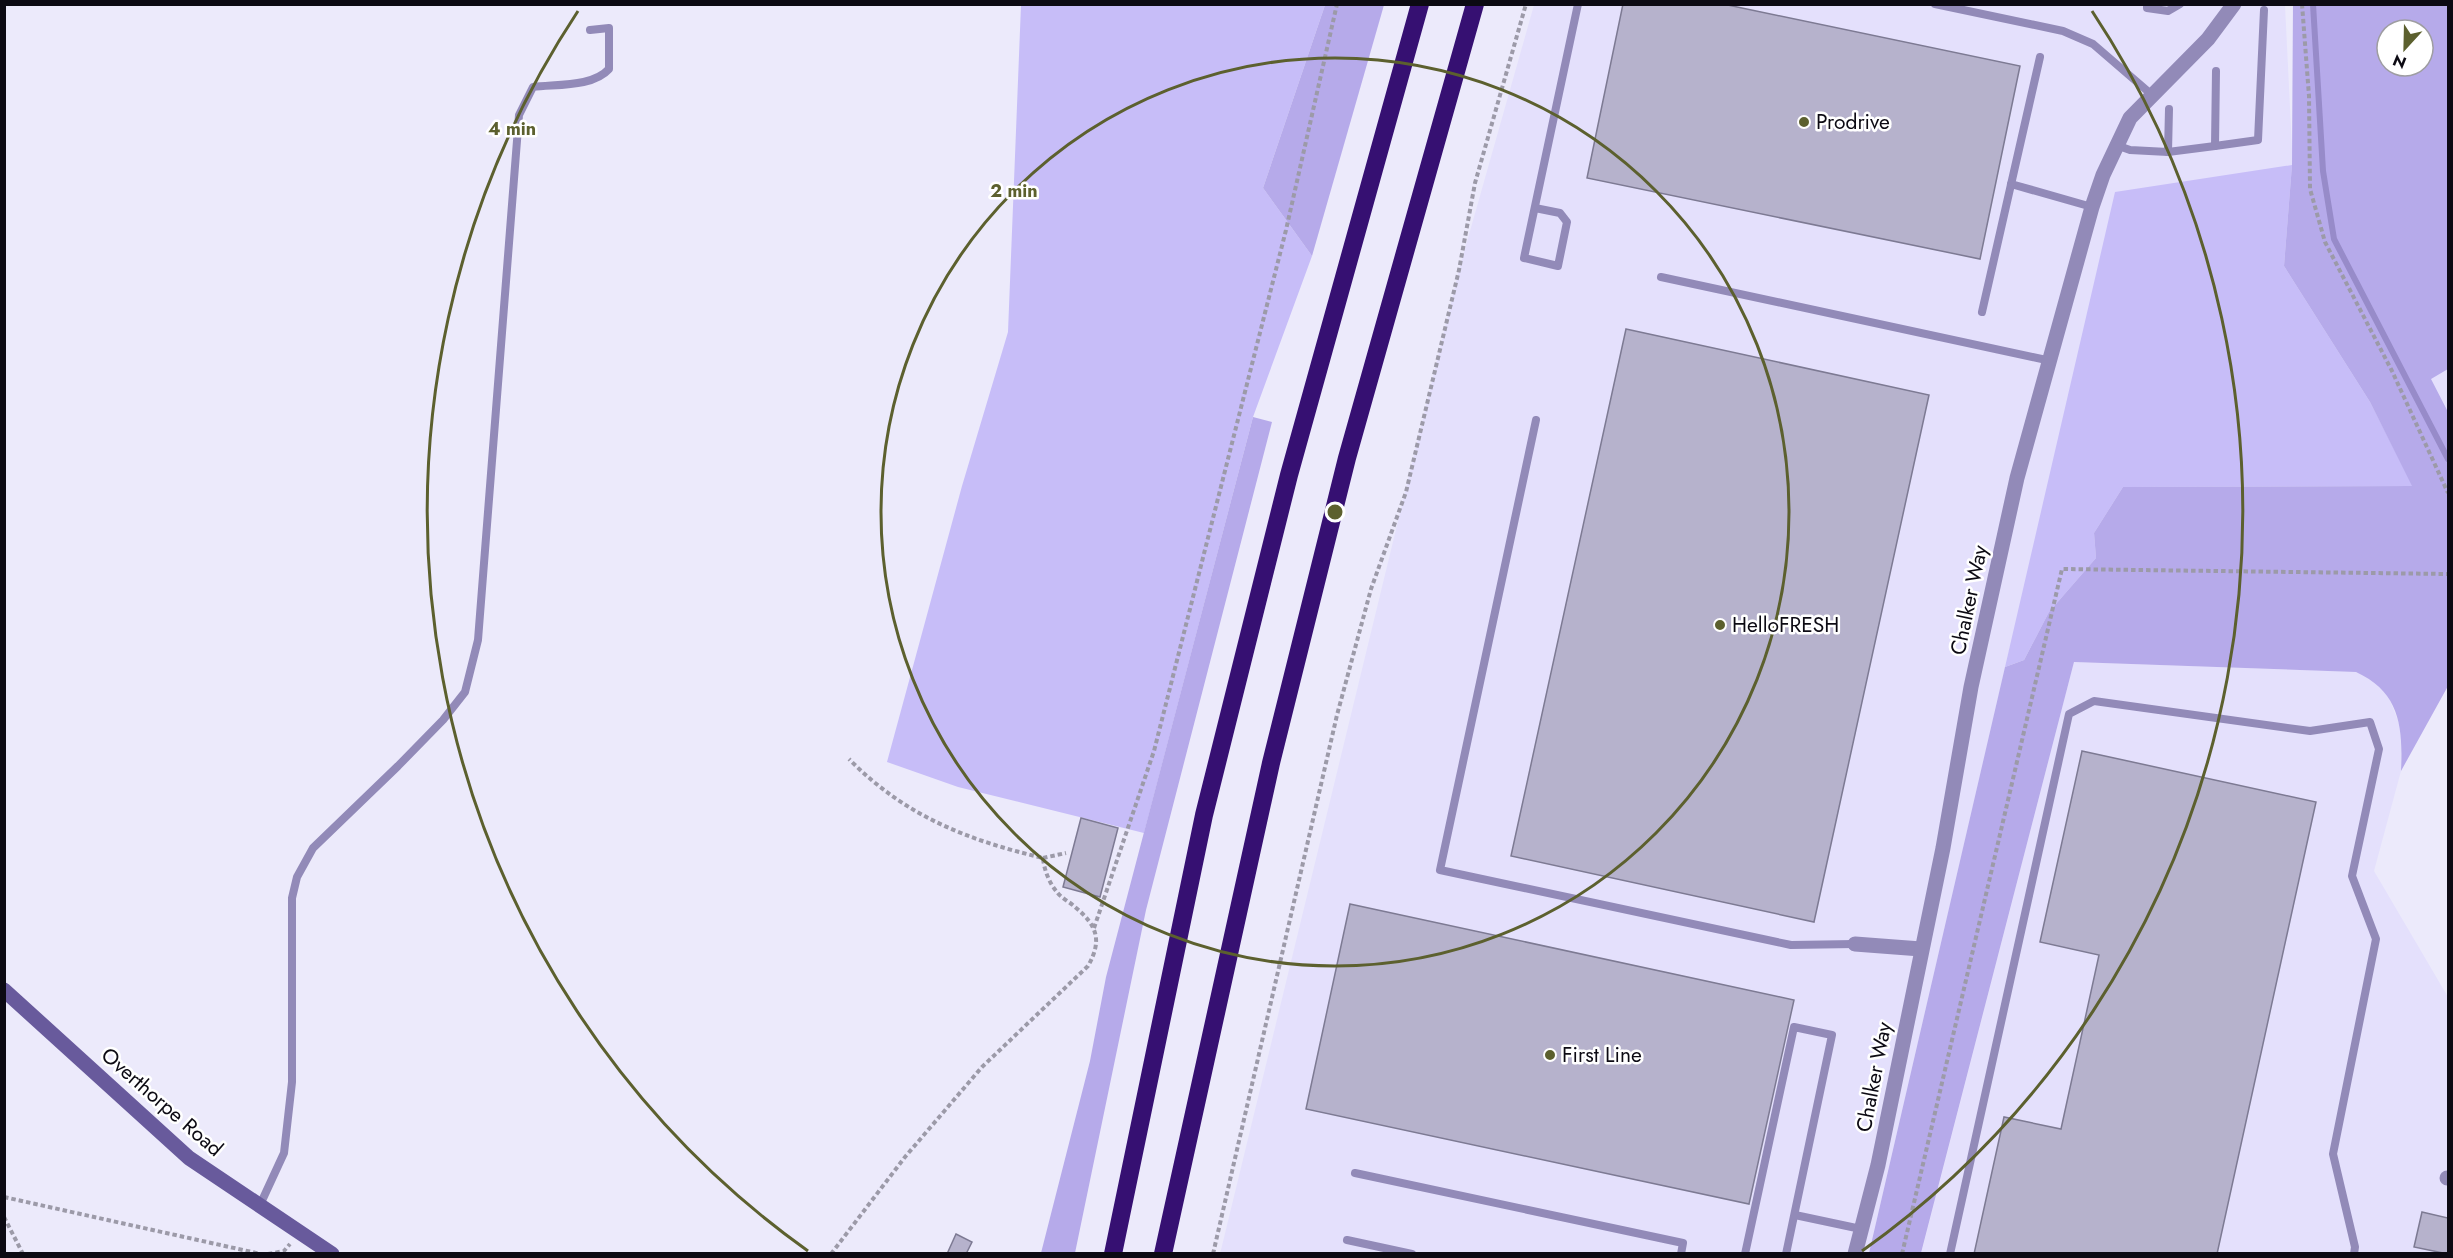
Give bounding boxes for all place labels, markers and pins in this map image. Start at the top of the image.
place label: Prodrive [1816,107,1890,137]
marker: Prodrive [1797,115,1811,129]
centre of rings [1325,502,1345,522]
place label: HelloFRESH [1732,610,1839,640]
marker: HelloFRESH [1713,618,1727,632]
place label: First Line [1562,1040,1642,1070]
marker: First Line [1543,1048,1557,1062]

